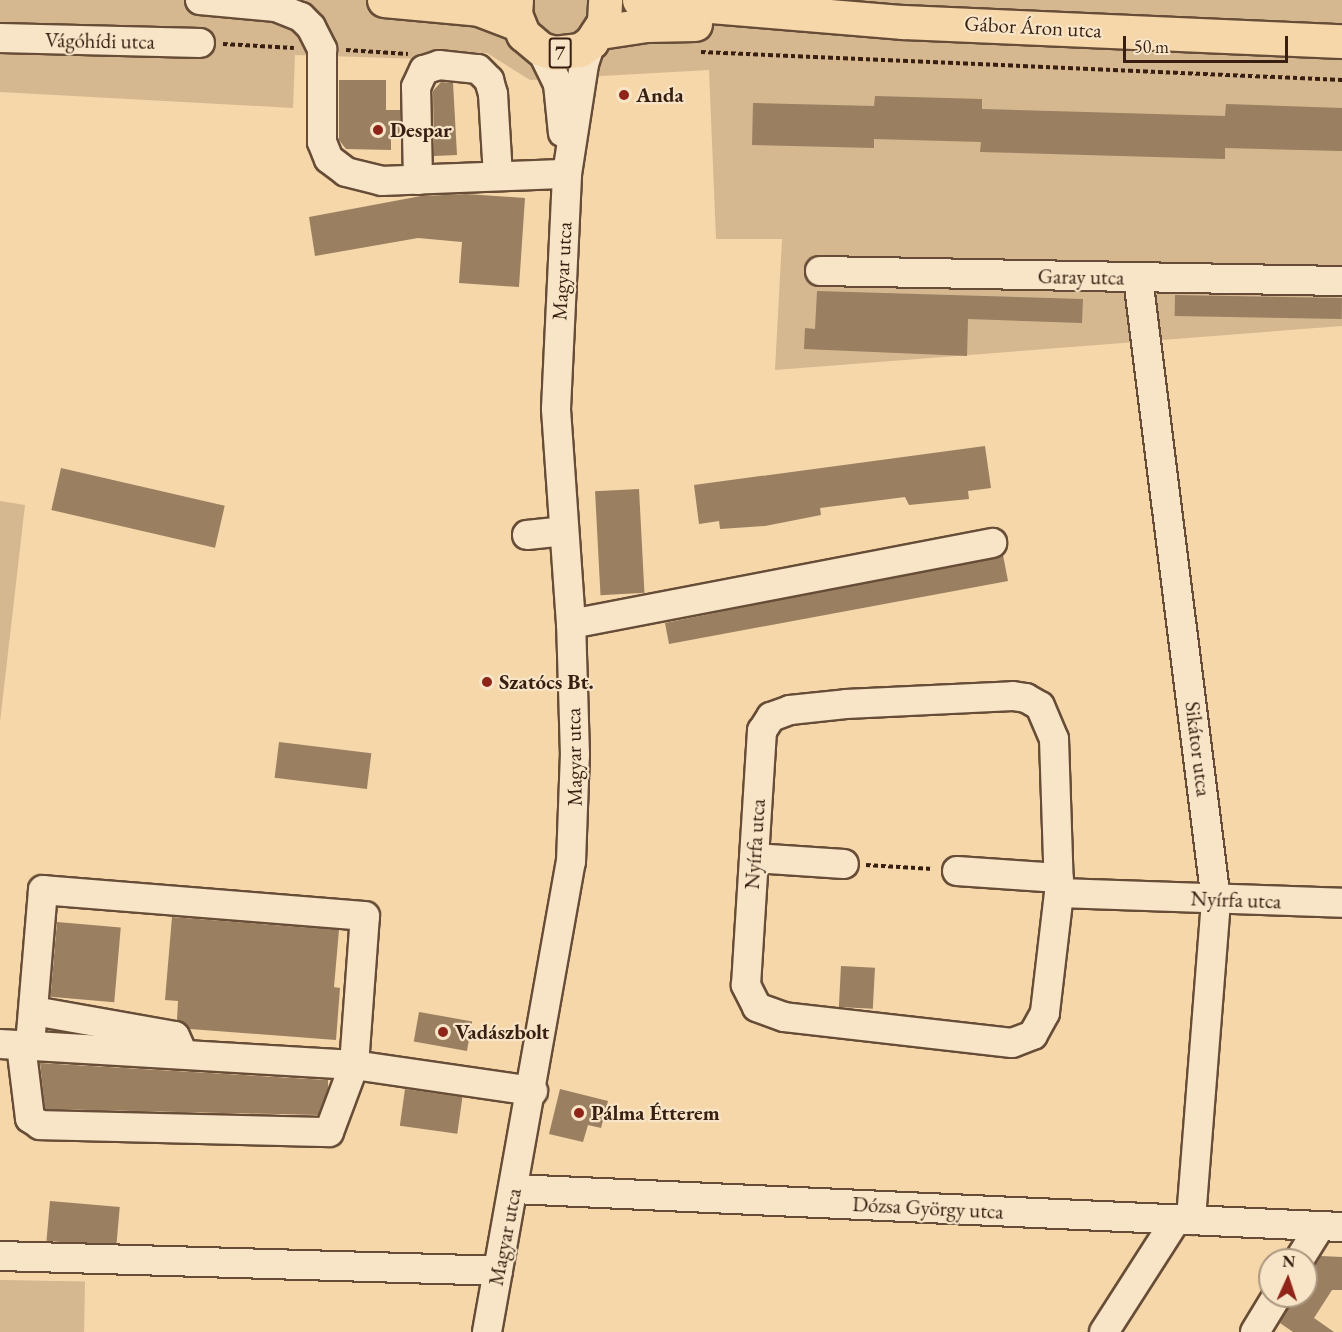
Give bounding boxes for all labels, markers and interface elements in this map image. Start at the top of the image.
street label: Gábor Áron utca [964,11,1102,43]
scale bar [1126,24,1291,62]
street label: Vágóhídi utca [45,27,155,55]
text: 50 m [1134,35,1169,58]
road number: 7 [548,36,572,70]
place label: Anda [636,82,684,108]
marker: Anda [617,88,631,102]
place label: Despar [390,117,452,143]
marker: Despar [371,123,385,137]
street label: Magyar utca [547,221,577,321]
street label: Garay utca [1038,264,1124,290]
place label: Szatócs Bt. [499,669,594,695]
marker: Szatócs Bt. [480,675,494,689]
street label: Sikátor utca [1180,700,1216,798]
street label: Magyar utca [561,707,587,807]
street label: Nyírfa utca [739,798,771,890]
street label: Nyírfa utca [1190,886,1282,914]
place label: Vadászbolt [455,1019,549,1045]
marker: Vadászbolt [436,1025,450,1039]
place label: Pálma Étterem [591,1100,720,1126]
marker: Pálma Étterem [572,1106,586,1120]
street label: Magyar utca [483,1186,527,1288]
street label: Dózsa György utca [852,1191,1004,1225]
north arrow [1258,1248,1318,1308]
text: N [1282,1251,1296,1272]

